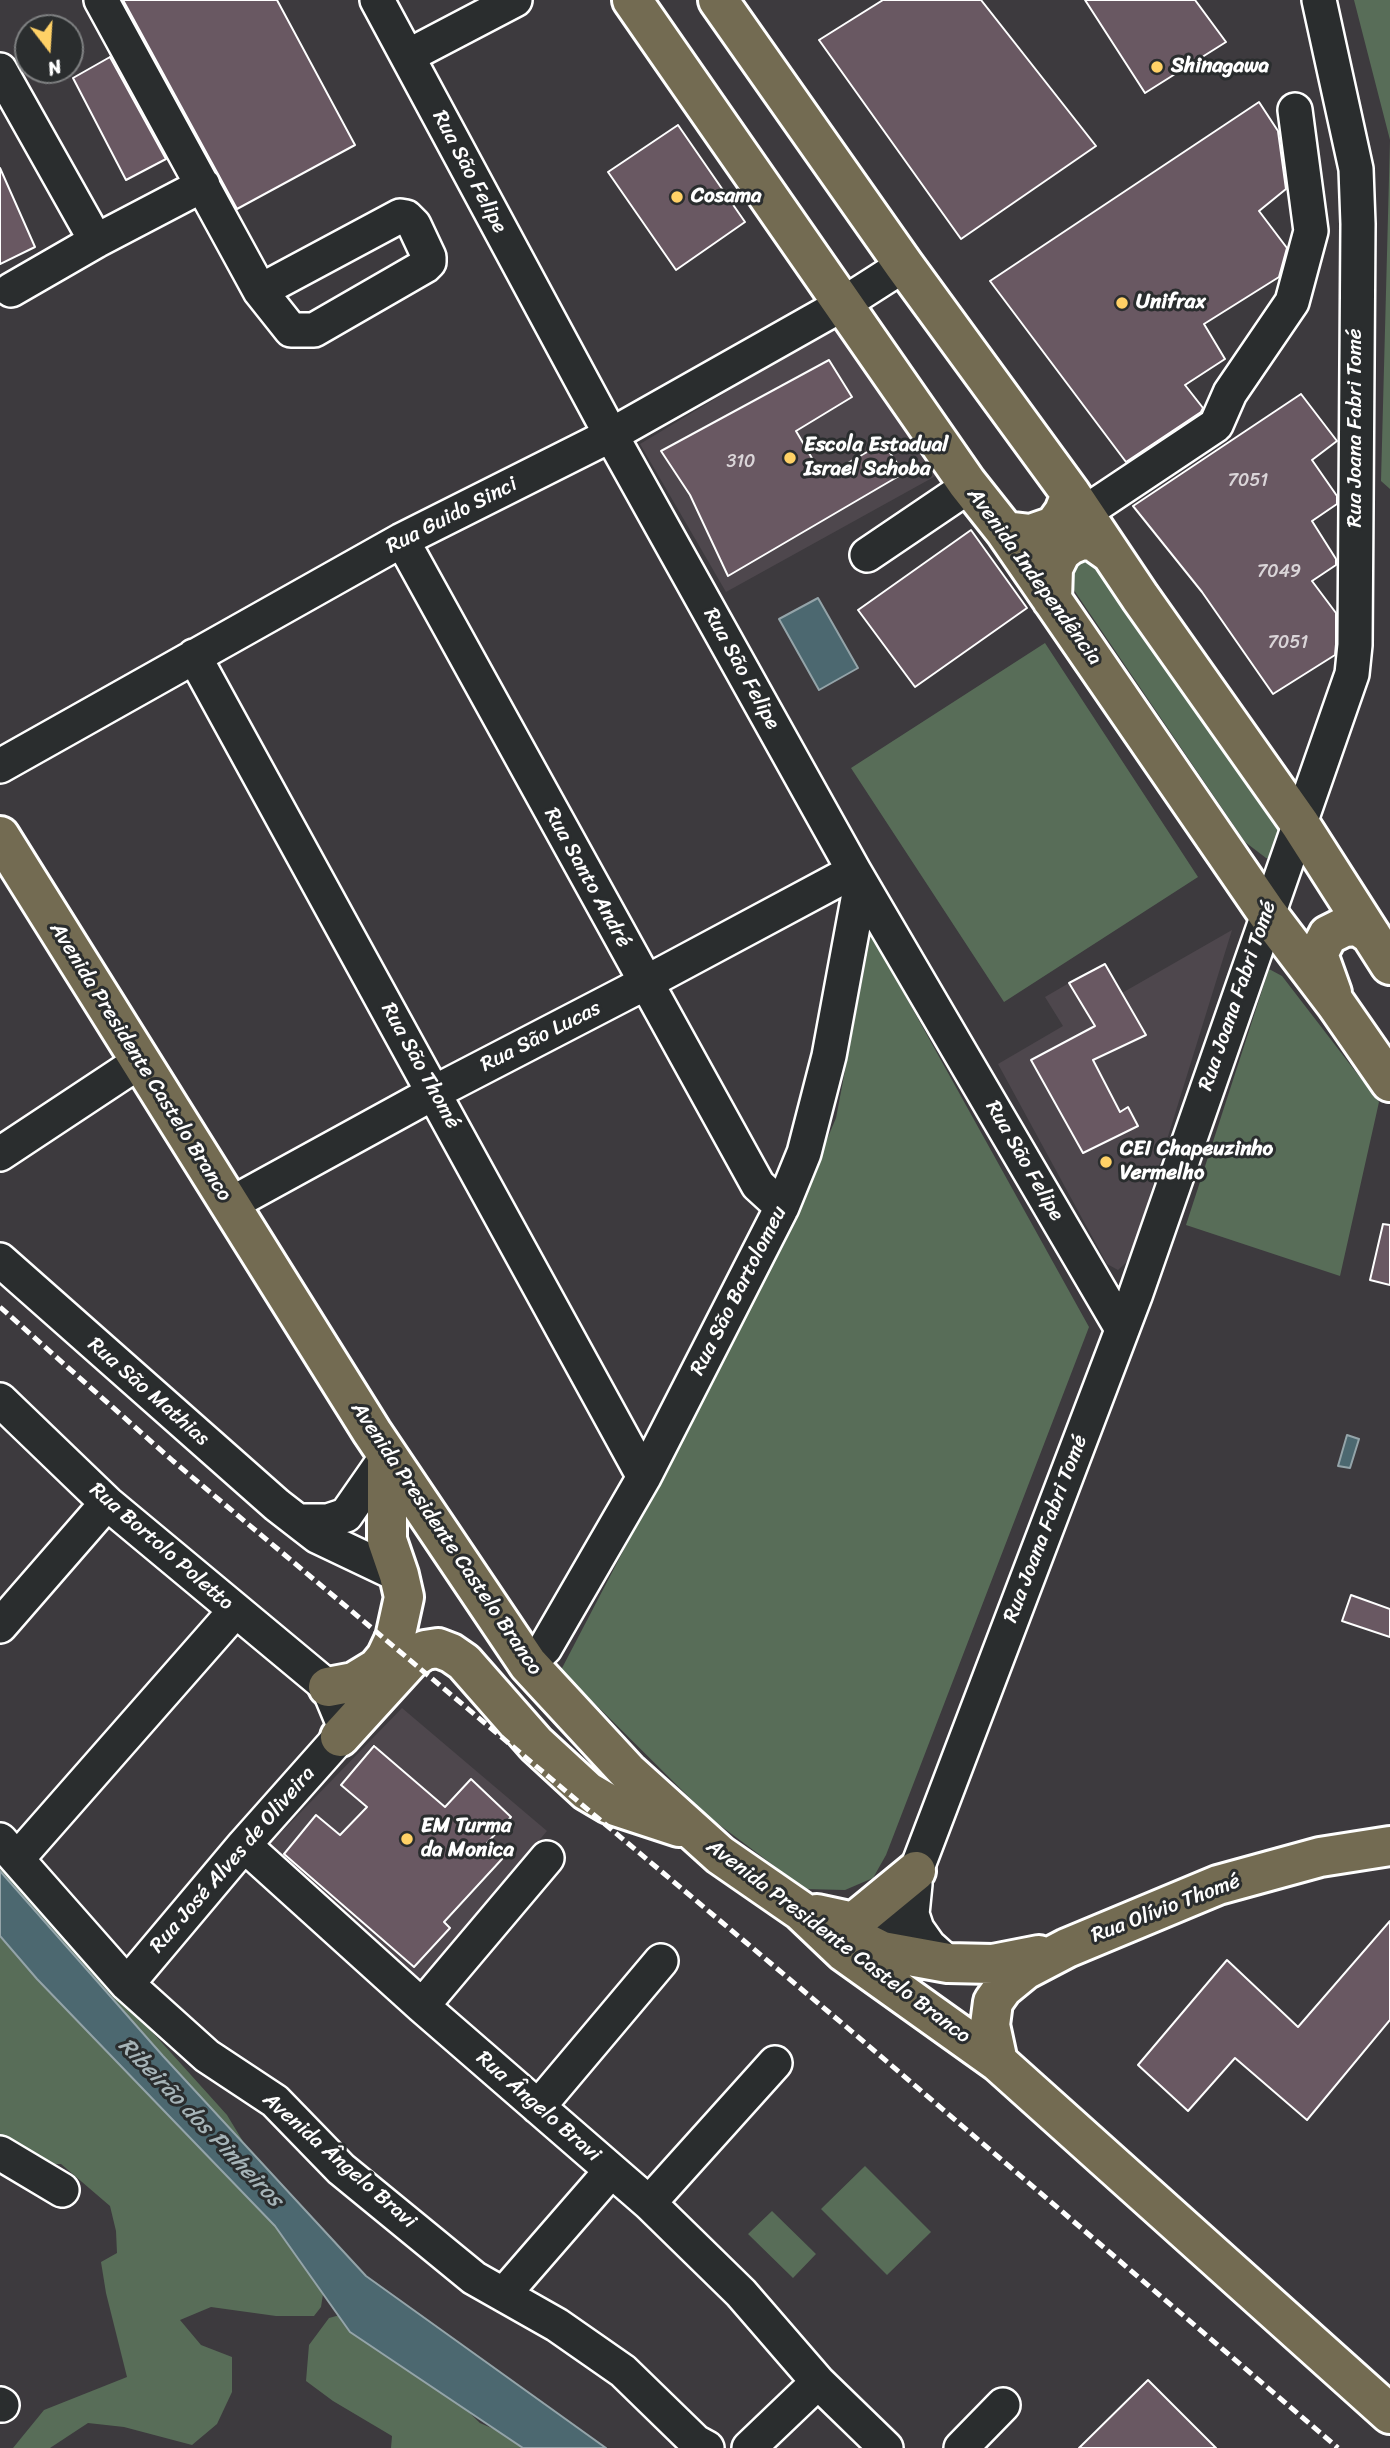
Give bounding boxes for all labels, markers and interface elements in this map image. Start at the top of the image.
north arrow [14,14,84,84]
text: N [44,50,66,85]
place label: Shinagawa [1171,54,1269,80]
marker: Shinagawa [1149,59,1165,75]
street label: Rua São Felipe [426,106,512,238]
place label: Cosama [691,184,762,210]
marker: Cosama [669,189,685,205]
place label: Unifrax [1136,290,1206,316]
marker: Unifrax [1114,295,1130,311]
street label: Rua Joana Fabri Tomé [1343,328,1369,528]
place label: Escola Estadual Israel Schoba [804,433,948,483]
marker: Escola Estadual Israel Schoba [782,450,798,466]
house number: 310 [727,451,755,473]
house number: 7051 [1228,470,1268,492]
street label: Rua Guido Sinci [382,472,522,560]
street label: Avenida Independência [961,483,1107,671]
house number: 7049 [1257,561,1301,583]
street label: Rua São Felipe [697,604,785,734]
house number: 7051 [1268,632,1308,654]
street label: Rua Santo André [538,804,636,952]
street label: Rua Joana Fabri Tomé [1194,898,1282,1094]
street label: Avenida Presidente Castelo Branco [43,918,237,1206]
street label: Rua São Lucas [477,996,605,1078]
street label: Rua São Thomé [375,999,465,1133]
street label: Rua São Felipe [979,1096,1069,1226]
place label: CEI Chapeuzinho Vermelho [1120,1137,1273,1187]
marker: CEI Chapeuzinho Vermelho [1098,1154,1114,1170]
street label: Rua São Bartolomeu [685,1202,793,1380]
street label: Rua São Mathias [82,1332,214,1452]
street label: Avenida Presidente Castelo Branco [345,1398,547,1680]
street label: Rua Joana Fabri Tomé [999,1432,1093,1626]
street label: Rua Bortolo Poletto [84,1478,238,1616]
street label: Rua José Alves de Oliveira [145,1762,321,1958]
place label: EM Turma da Monica [421,1814,514,1864]
marker: EM Turma da Monica [399,1831,415,1847]
street label: Avenida Presidente Castelo Branco [701,1834,975,2050]
street label: Rua Olívio Thomé [1088,1869,1244,1949]
water label: Ribeirão dos Pinheiros [112,2033,288,2213]
street label: Rua Ângelo Bravi [471,2046,605,2168]
street label: Avenida Ângelo Bravi [257,2087,421,2235]

